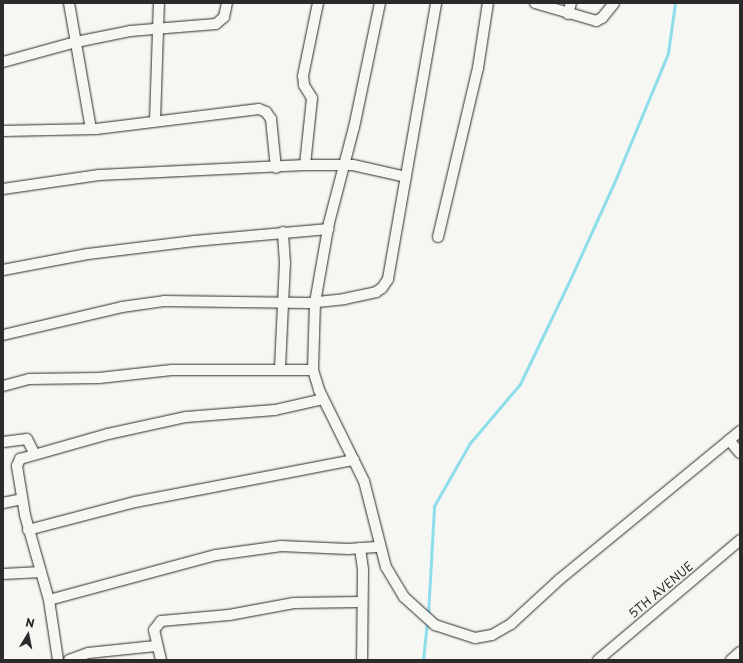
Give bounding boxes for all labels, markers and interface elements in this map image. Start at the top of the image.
street label: 5TH AVENUE [626,559,696,621]
text: N [24,614,36,632]
north arrow [8,615,48,655]

